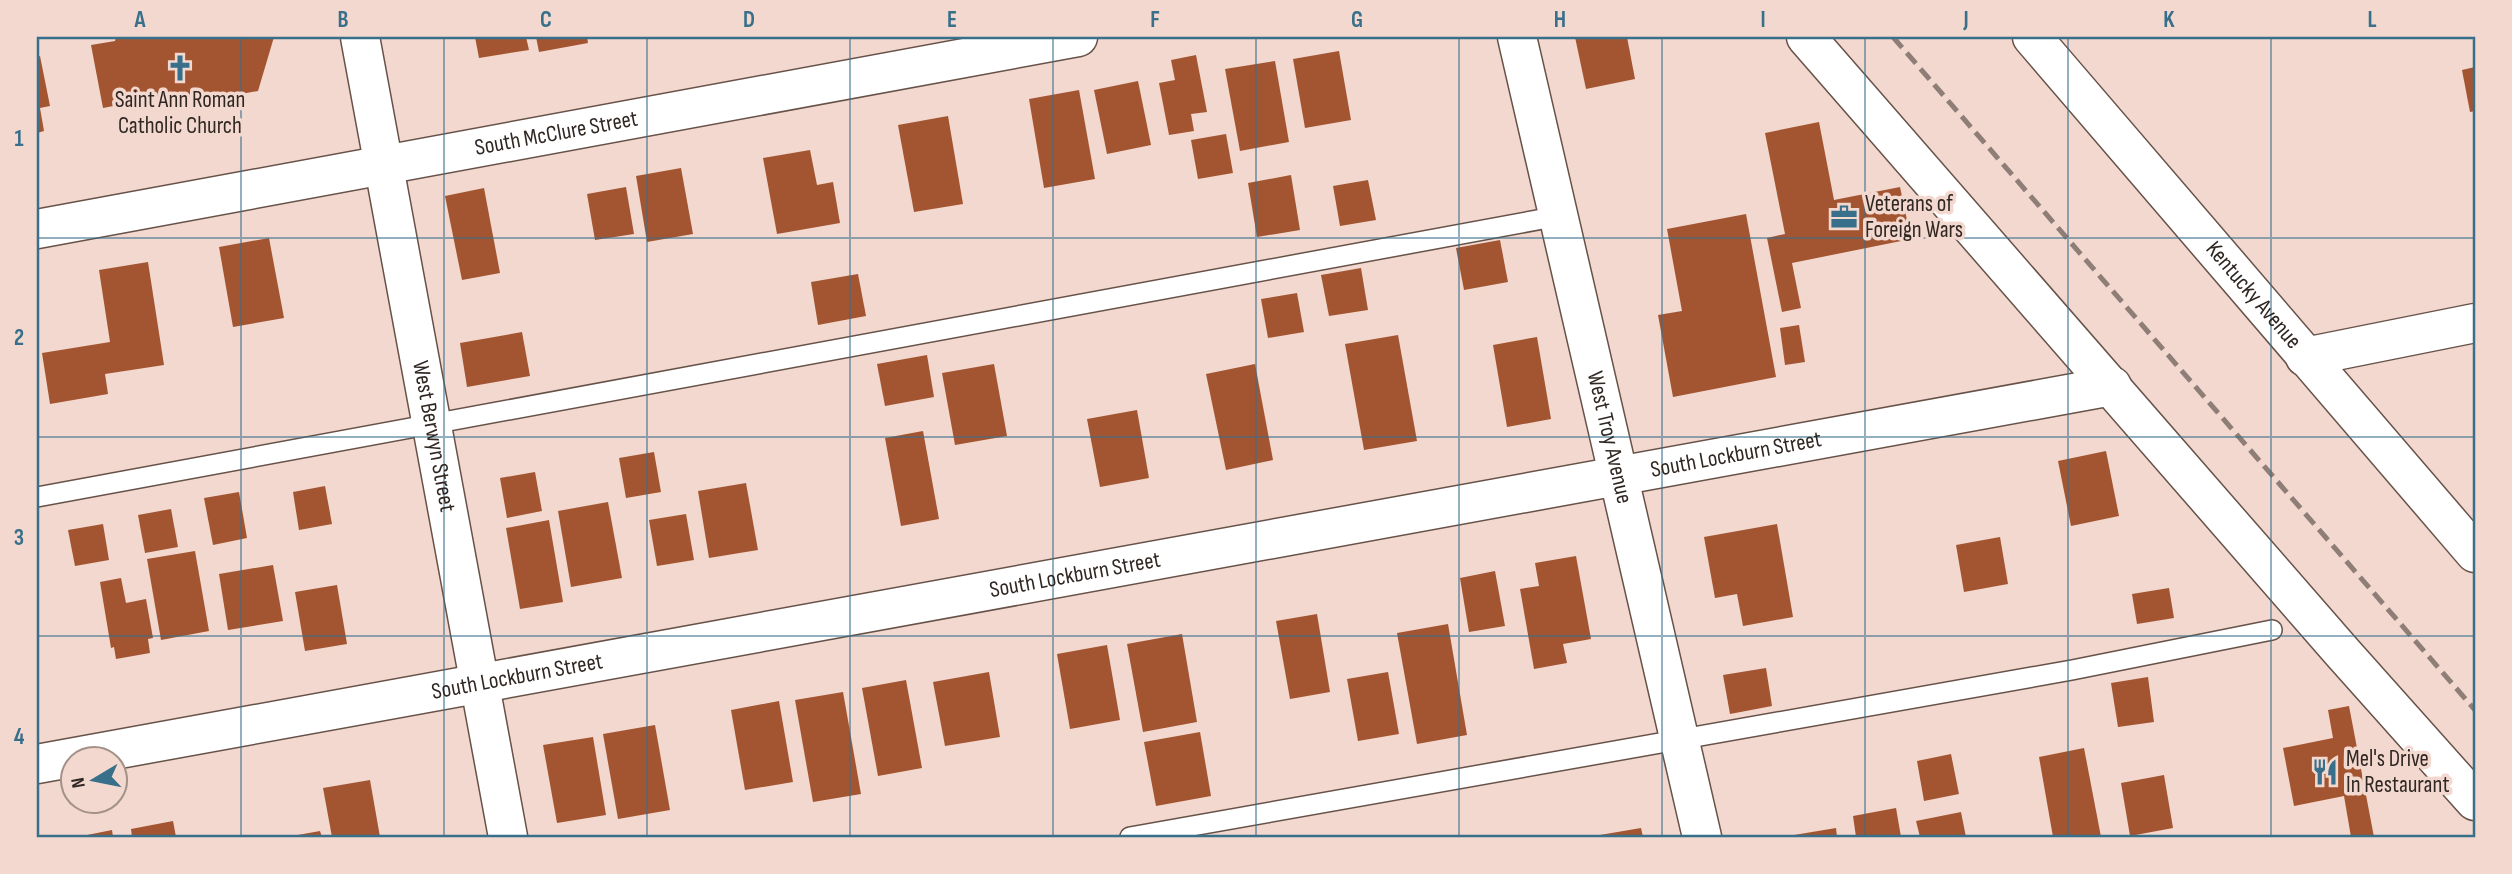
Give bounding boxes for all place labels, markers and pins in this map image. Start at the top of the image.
church icon: Saint Ann Roman Catholic Church [165,53,195,83]
place label: Saint Ann Roman Catholic Church [115,86,245,140]
place label: Veterans of Foreign Wars [1865,190,1963,244]
office icon: Veterans of Foreign Wars [1829,202,1859,232]
place label: Mel's Drive In Restaurant [2346,745,2449,799]
restaurant icon: Mel's Drive In Restaurant [2310,757,2340,787]

